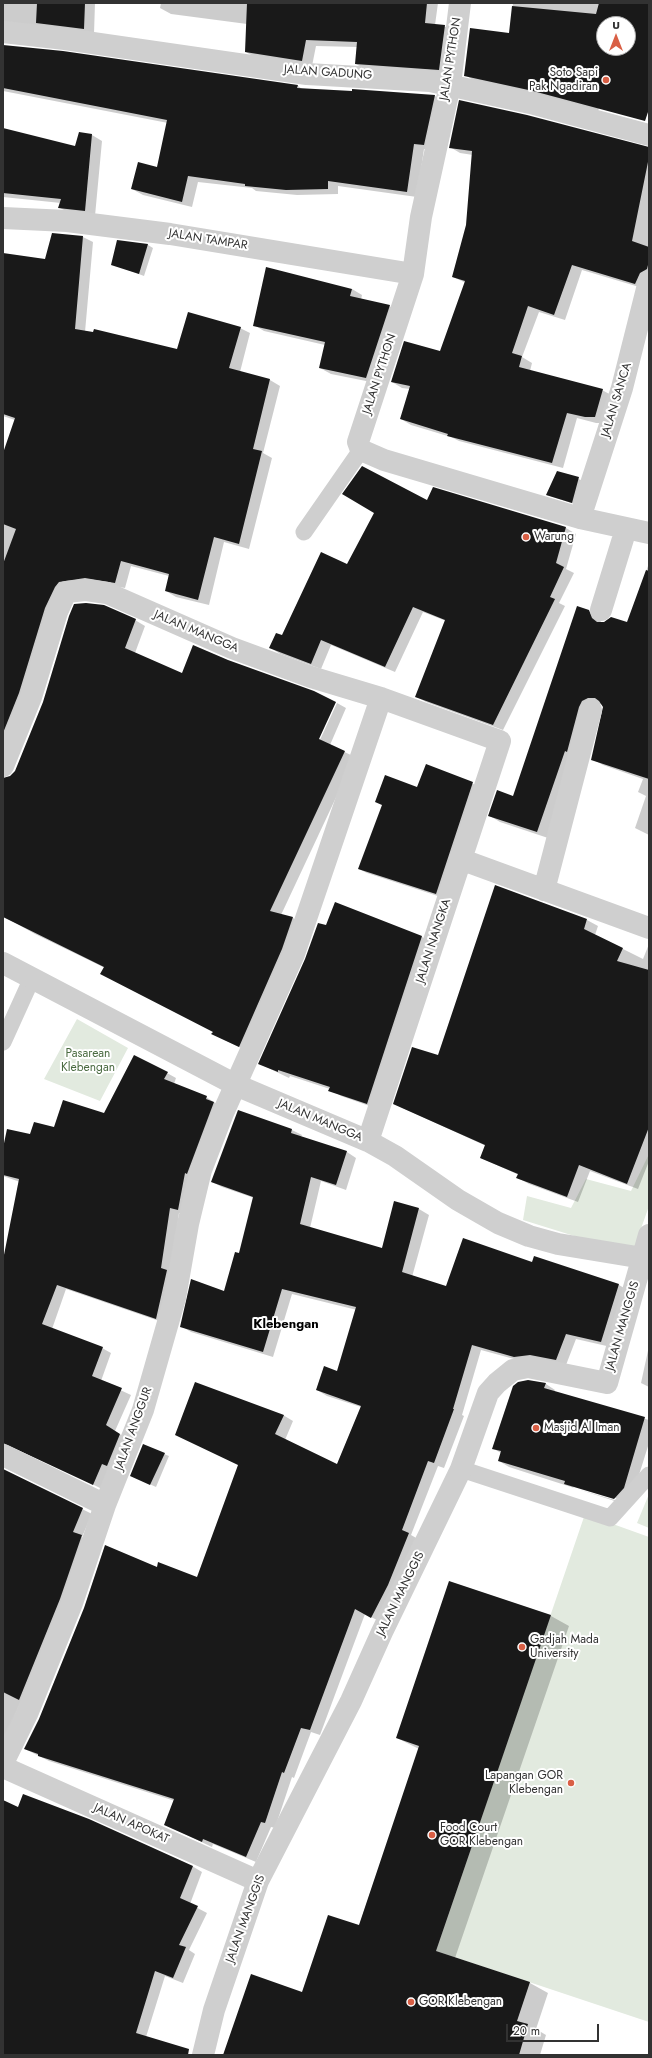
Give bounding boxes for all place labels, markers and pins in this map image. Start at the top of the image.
place label: Soto Sapi Pak Ngadiran [529,66,598,94]
marker: Soto Sapi Pak Ngadiran [601,75,611,85]
place label: Warung [534,530,574,544]
marker: Warung [521,532,531,542]
place label: Masjid Al Iman [544,1421,620,1435]
marker: Masjid Al Iman [531,1423,541,1433]
place label: Gadjah Mada University [530,1633,599,1661]
marker: Gadjah Mada University [517,1642,527,1652]
place label: Lapangan GOR Klebengan [485,1769,563,1797]
marker: Lapangan GOR Klebengan [566,1778,576,1788]
place label: Food Court GOR Klebengan [440,1821,523,1849]
marker: Food Court GOR Klebengan [427,1830,437,1840]
place label: GOR Klebengan [419,1995,502,2009]
marker: GOR Klebengan [406,1997,416,2007]

